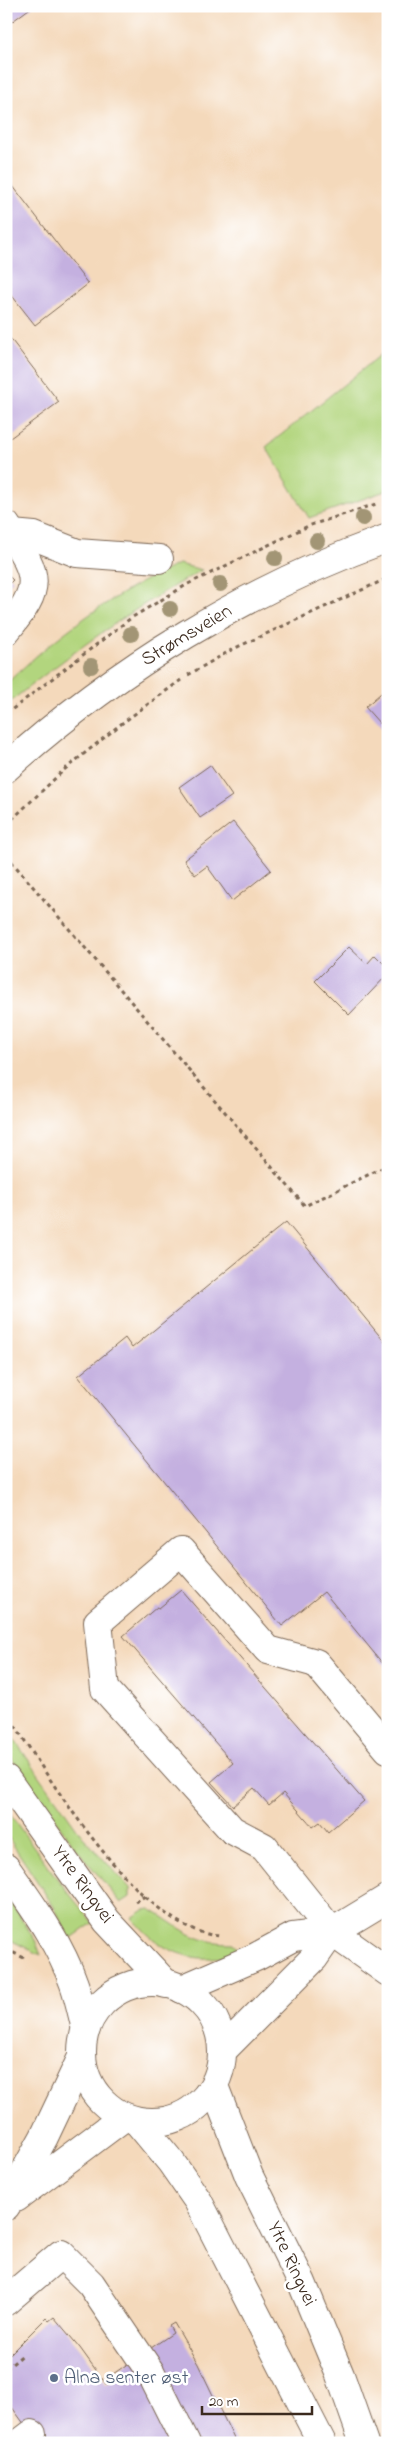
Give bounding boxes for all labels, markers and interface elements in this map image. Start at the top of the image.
street label: Strømsveien [136,597,238,675]
street label: Ytre Ringvei [43,1840,120,1931]
street label: Ytre Ringvei [258,2217,323,2312]
place label: Alna senter øst [64,2364,189,2393]
marker: Alna senter øst [48,2372,60,2384]
scale bar [202,2384,312,2416]
text: 20 m [209,2391,239,2413]

